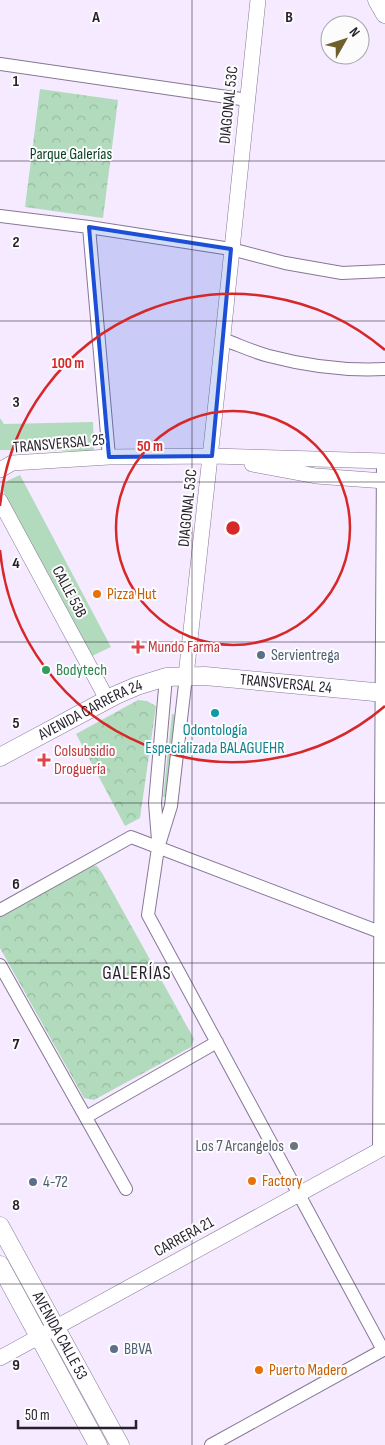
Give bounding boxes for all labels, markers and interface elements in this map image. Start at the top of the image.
text: A [91,8,100,27]
text: B [285,8,293,27]
north arrow [320,15,370,65]
text: N [346,24,364,40]
street label: DIAGONAL 53C [215,65,243,145]
text: 1 [13,72,20,91]
park label: Parque Galerías [30,145,112,164]
text: 2 [12,233,20,252]
text: 100 m [52,354,84,373]
text: 3 [12,393,20,412]
street label: TRANSVERSAL 25 [12,431,106,457]
text: 50 m [137,437,163,456]
street label: DIAGONAL 53C [174,468,202,548]
centre of rings [224,519,242,537]
text: 4 [12,554,20,573]
street label: CALLE 53B [48,563,90,621]
place label: Pizza Hut [107,585,157,604]
marker: Pizza Hut [91,588,103,600]
place label: Mundo Farma [148,638,220,657]
marker: Mundo Farma [132,641,144,653]
place label: Servientrega [271,646,340,665]
marker: Servientrega [255,649,267,661]
place label: Bodytech [56,661,107,680]
marker: Bodytech [40,664,52,676]
street label: TRANSVERSAL 24 [239,670,333,697]
street label: AVENIDA CARRERA 24 [34,675,145,745]
marker: Odontología Especializada BALAGUEHR [209,707,221,719]
text: 5 [12,714,20,733]
place label: Odontología Especializada BALAGUEHR [145,721,285,758]
place label: Colsubsidio Droguería [54,742,115,779]
marker: Colsubsidio Droguería [38,754,50,766]
text: 6 [12,875,20,894]
district label: GALERÍAS [102,962,172,985]
text: 7 [13,1035,20,1054]
place label: Los 7 Arcangelos [196,1137,284,1156]
marker: Los 7 Arcangelos [288,1140,300,1152]
place label: Factory [262,1172,303,1191]
place label: 4-72 [43,1173,68,1192]
marker: Factory [246,1175,258,1187]
marker: 4-72 [27,1176,39,1188]
text: 8 [12,1196,20,1215]
street label: CARRERA 21 [151,1213,217,1261]
street label: AVENIDA CALLE 53 [28,1287,92,1383]
place label: BBVA [124,1340,152,1359]
marker: BBVA [108,1343,120,1355]
text: 9 [12,1356,20,1375]
place label: Puerto Madero [269,1361,347,1380]
marker: Puerto Madero [253,1364,265,1376]
scale bar [18,1398,135,1430]
text: 50 m [25,1406,50,1425]

